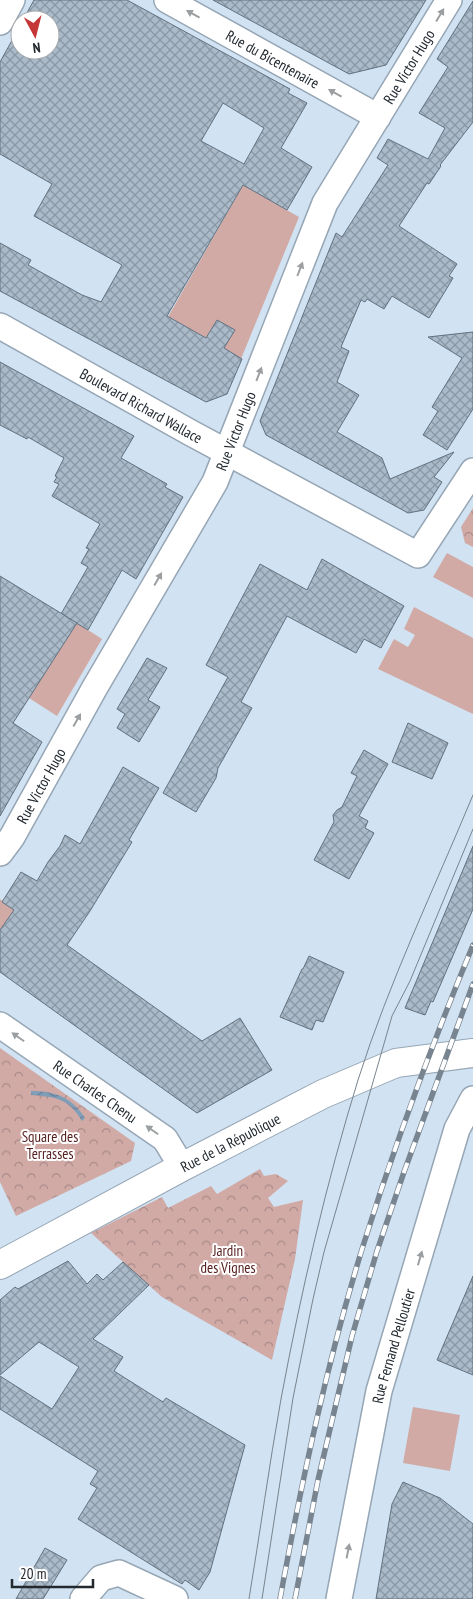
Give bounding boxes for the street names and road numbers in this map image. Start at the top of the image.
street label: Rue du Bicentenaire [223,25,323,92]
street label: Rue Victor Hugo [379,26,438,107]
street label: Boulevard Richard Wallace [77,363,206,447]
street label: Rue Victor Hugo [211,388,259,473]
street label: Rue Victor Hugo [12,744,69,827]
street label: Rue Charles Chenu [50,1055,141,1126]
street label: Rue de la République [177,1108,283,1176]
street label: Rue Fernand Pelloutier [367,1285,419,1405]

